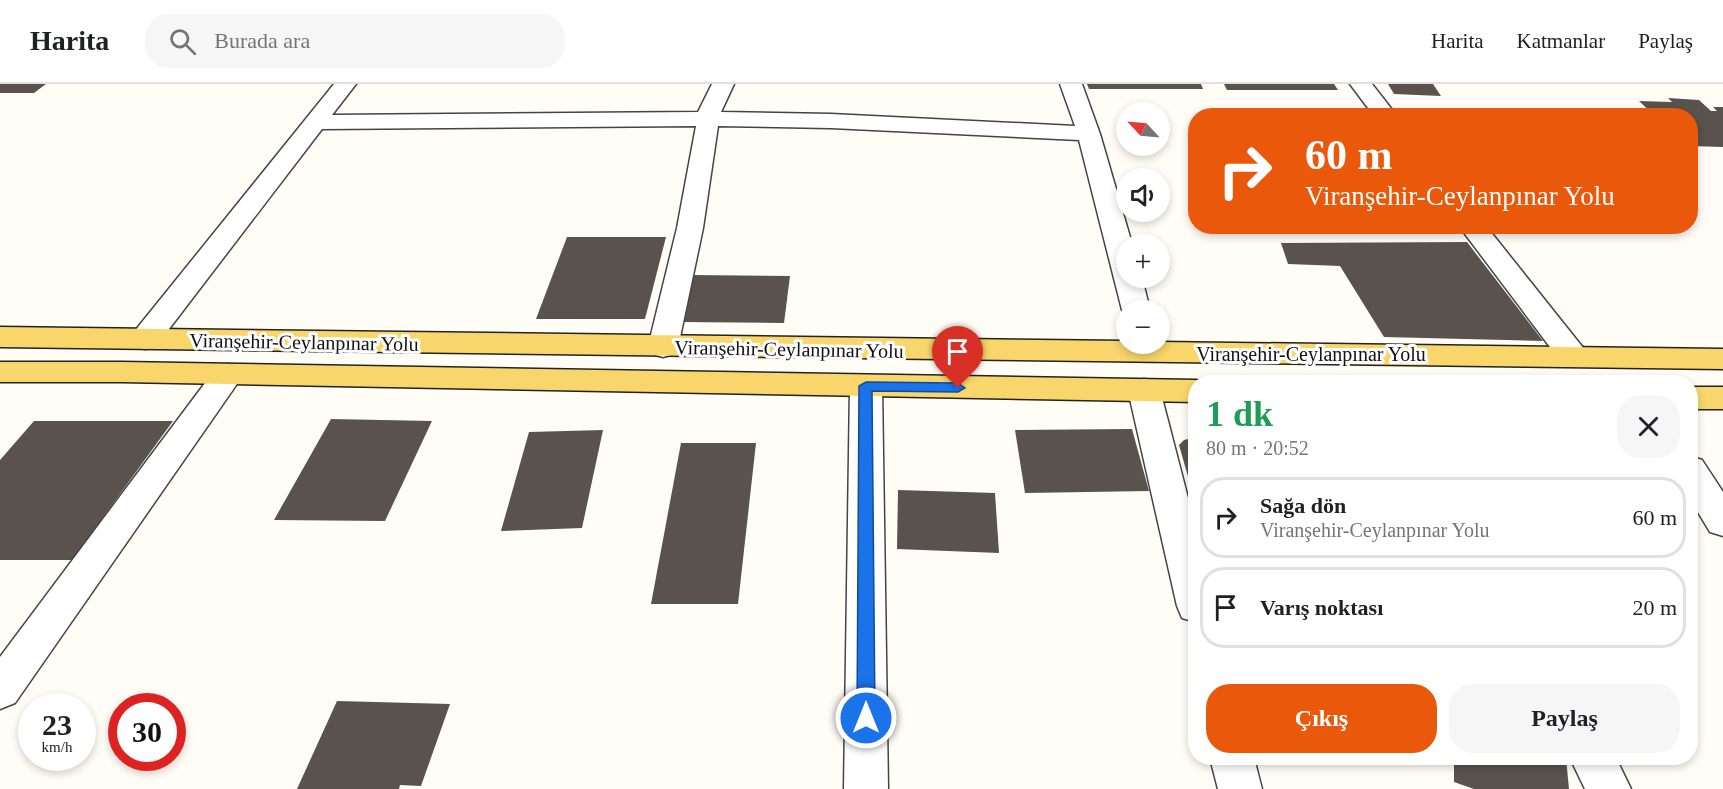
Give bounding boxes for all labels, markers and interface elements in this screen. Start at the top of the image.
search box [145,14,565,68]
text: Harita [30,25,109,56]
icon: search [166,25,199,58]
text: Burada ara [214,28,310,53]
text: Harita [1431,29,1484,53]
text: Katmanlar [1517,29,1605,53]
text: Paylaş [1638,29,1693,53]
north arrow [1116,102,1170,156]
map controls [1116,102,1170,354]
icon: right [1206,132,1284,210]
text: 60 m [1305,132,1393,178]
button: sound [1116,168,1170,222]
text: Viranşehir-Ceylanpınar Yolu [1305,181,1615,211]
button: + [1116,234,1170,288]
button: − [1116,300,1170,354]
pin [932,326,983,388]
street label: Viranşehir-Ceylanpınar Yolu [189,329,419,356]
icon: arrive [941,335,974,368]
street label: Viranşehir-Ceylanpınar Yolu [674,336,904,363]
street label: Viranşehir-Ceylanpınar Yolu [1196,343,1426,366]
text: 1 dk [1206,394,1273,434]
button: close [1617,395,1680,458]
text: 80 m · 20:52 [1206,437,1309,459]
text: Sağa dön [1260,493,1346,518]
icon: right [1209,501,1242,534]
text: 60 m [1632,505,1677,530]
text: Viranşehir-Ceylanpınar Yolu [1260,519,1489,541]
icon: arrive [1209,591,1242,624]
text: Varış noktası [1260,595,1383,620]
text: 20 m [1632,595,1677,620]
button: Çıkış [1206,684,1437,753]
button: Paylaş [1449,684,1680,753]
position arrow [834,686,898,750]
speed limit sign: 30 [108,693,186,771]
text: 23 [42,708,72,741]
text: km/h [42,739,72,755]

